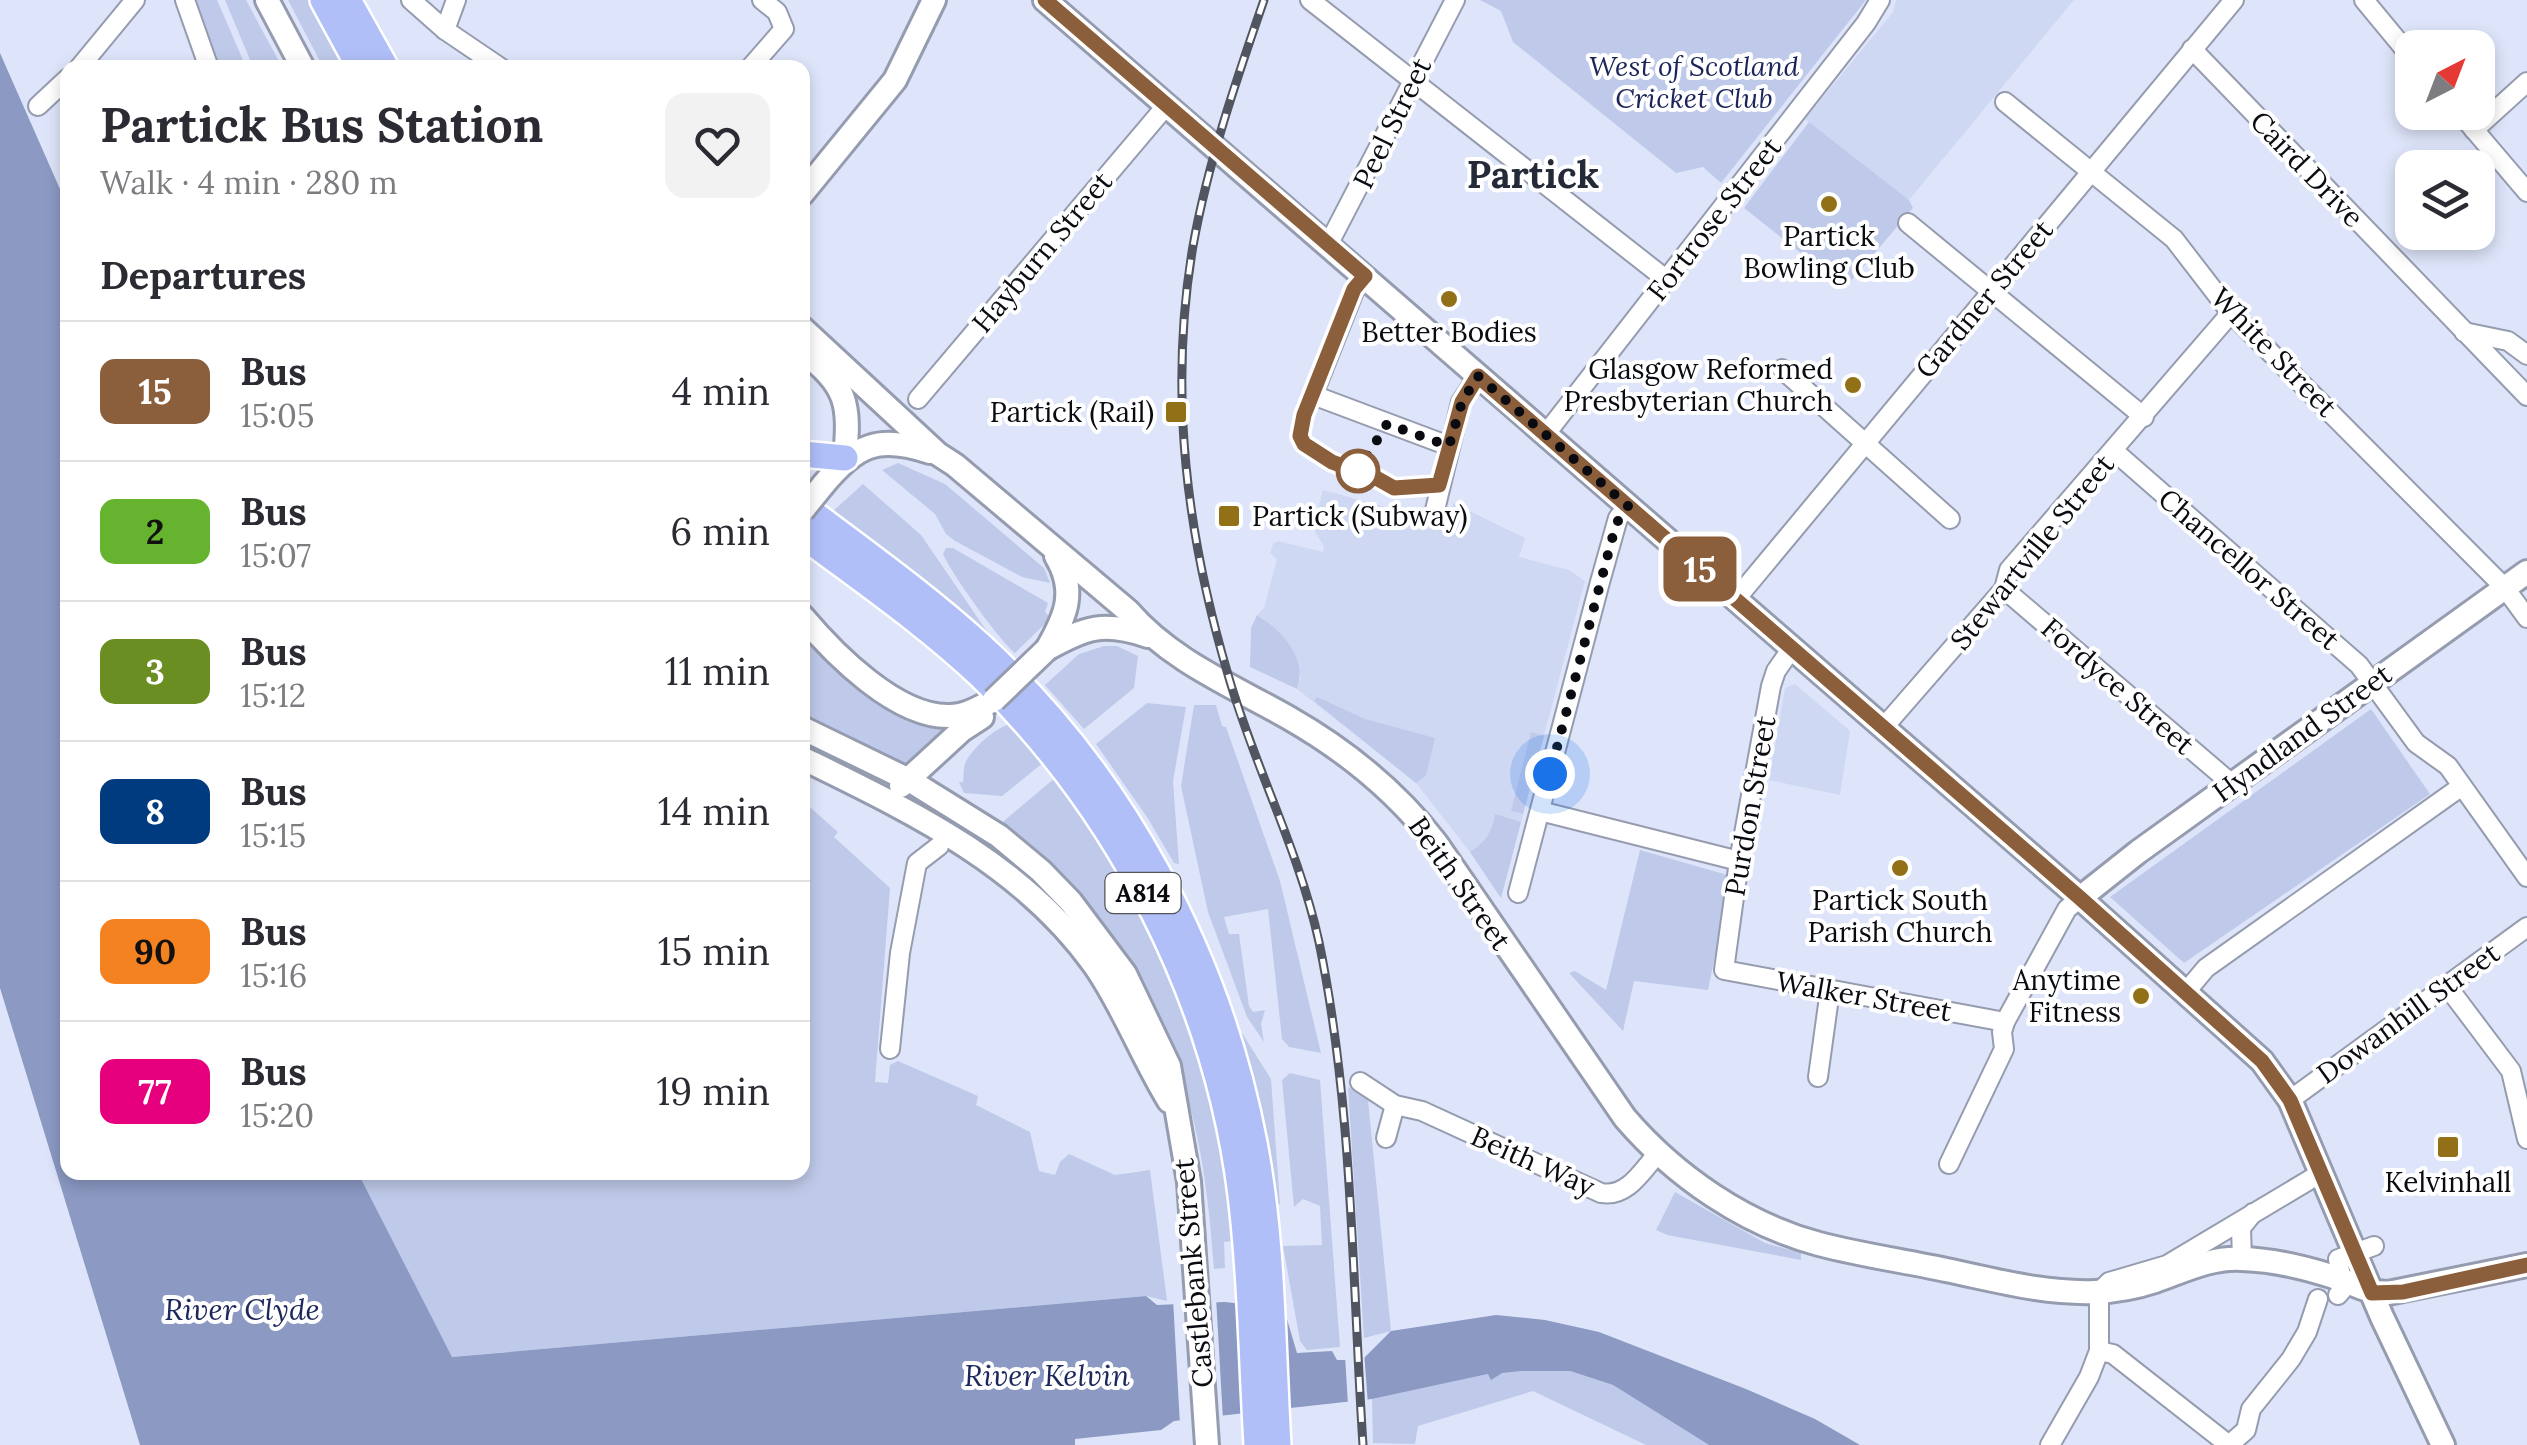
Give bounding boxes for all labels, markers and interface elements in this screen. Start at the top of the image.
north arrow [2395,30,2495,130]
map controls [2395,30,2495,250]
park label: West of Scotland Cricket Club [1589,48,1799,116]
street label: Peel Street [1345,51,1439,194]
button: heart [665,93,770,198]
text: Partick Bus Station [100,94,543,155]
street label: Caird Drive [2243,103,2371,235]
street label: Fortrose Street [1639,130,1789,308]
district label: Partick [1467,150,1599,198]
button: layers [2395,150,2495,250]
text: Walk · 4 min · 280 m [100,162,398,203]
street label: Hayburn Street [964,164,1120,340]
marker: Partick Bowling Club [1818,193,1840,215]
street label: Gardner Street [1907,212,2061,385]
place label: Partick Bowling Club [1743,218,1915,286]
text: Departures [100,251,306,299]
street label: White Street [2203,280,2345,424]
marker: Better Bodies [1438,288,1460,310]
place label: Better Bodies [1361,314,1537,350]
text: Bus [240,347,307,395]
place label: Glasgow Reformed Presbyterian Church [1563,351,1833,419]
text: 4 min [672,367,770,415]
text: 15 [138,369,172,414]
marker: Glasgow Reformed Presbyterian Church [1842,374,1864,396]
place label: Partick (Rail) [990,394,1154,430]
text: 15:05 [240,395,314,436]
marker: Partick (Rail) [1163,399,1189,425]
street label: Stewartville Street [1942,447,2122,657]
unlabelled marker [1337,450,1379,492]
street label: Chancellor Street [2151,481,2347,658]
text: Bus [240,487,307,535]
place label: Partick (Subway) [1252,498,1467,534]
marker: Partick (Subway) [1216,503,1242,529]
text: 6 min [670,507,770,555]
text: 2 [146,509,164,554]
text: 15:07 [240,535,311,576]
line badge: 15 [1655,536,1745,602]
text: 15 [1683,547,1717,592]
street label: Fordyce Street [2034,610,2202,762]
text: Bus [240,627,307,675]
text: 11 min [665,647,770,695]
text: 3 [145,649,165,694]
street label: Hyndland Street [2205,656,2399,810]
text: 15:12 [240,675,306,716]
street label: Purdon Street [1716,713,1784,899]
your location [1525,749,1575,799]
text: Bus [240,767,307,815]
text: 14 min [658,787,770,835]
text: 8 [145,789,165,834]
street label: Beith Street [1401,809,1519,957]
text: 15:15 [240,815,306,856]
marker: Partick South Parish Church [1889,857,1911,879]
road number: A814 [1106,873,1180,913]
place label: Partick South Parish Church [1808,882,1992,950]
text: Bus [240,907,307,955]
text: 15 min [658,927,770,975]
text: 90 [134,929,176,974]
street label: Dowanhill Street [2310,935,2507,1091]
text: 15:16 [240,955,307,996]
place label: Anytime Fitness [2012,962,2121,1030]
street label: Walker Street [1773,963,1955,1029]
marker: Anytime Fitness [2130,985,2152,1007]
text: Bus [240,1047,307,1095]
text: 19 min [656,1067,770,1115]
text: 77 [138,1069,172,1114]
text: 15:20 [240,1095,314,1136]
street label: Beith Way [1466,1118,1601,1204]
marker: Kelvinhall [2435,1134,2461,1160]
street label: Castlebank Street [1165,1157,1221,1389]
place label: Kelvinhall [2385,1164,2511,1200]
water label: River Clyde [164,1290,320,1328]
water label: River Kelvin [964,1356,1131,1394]

